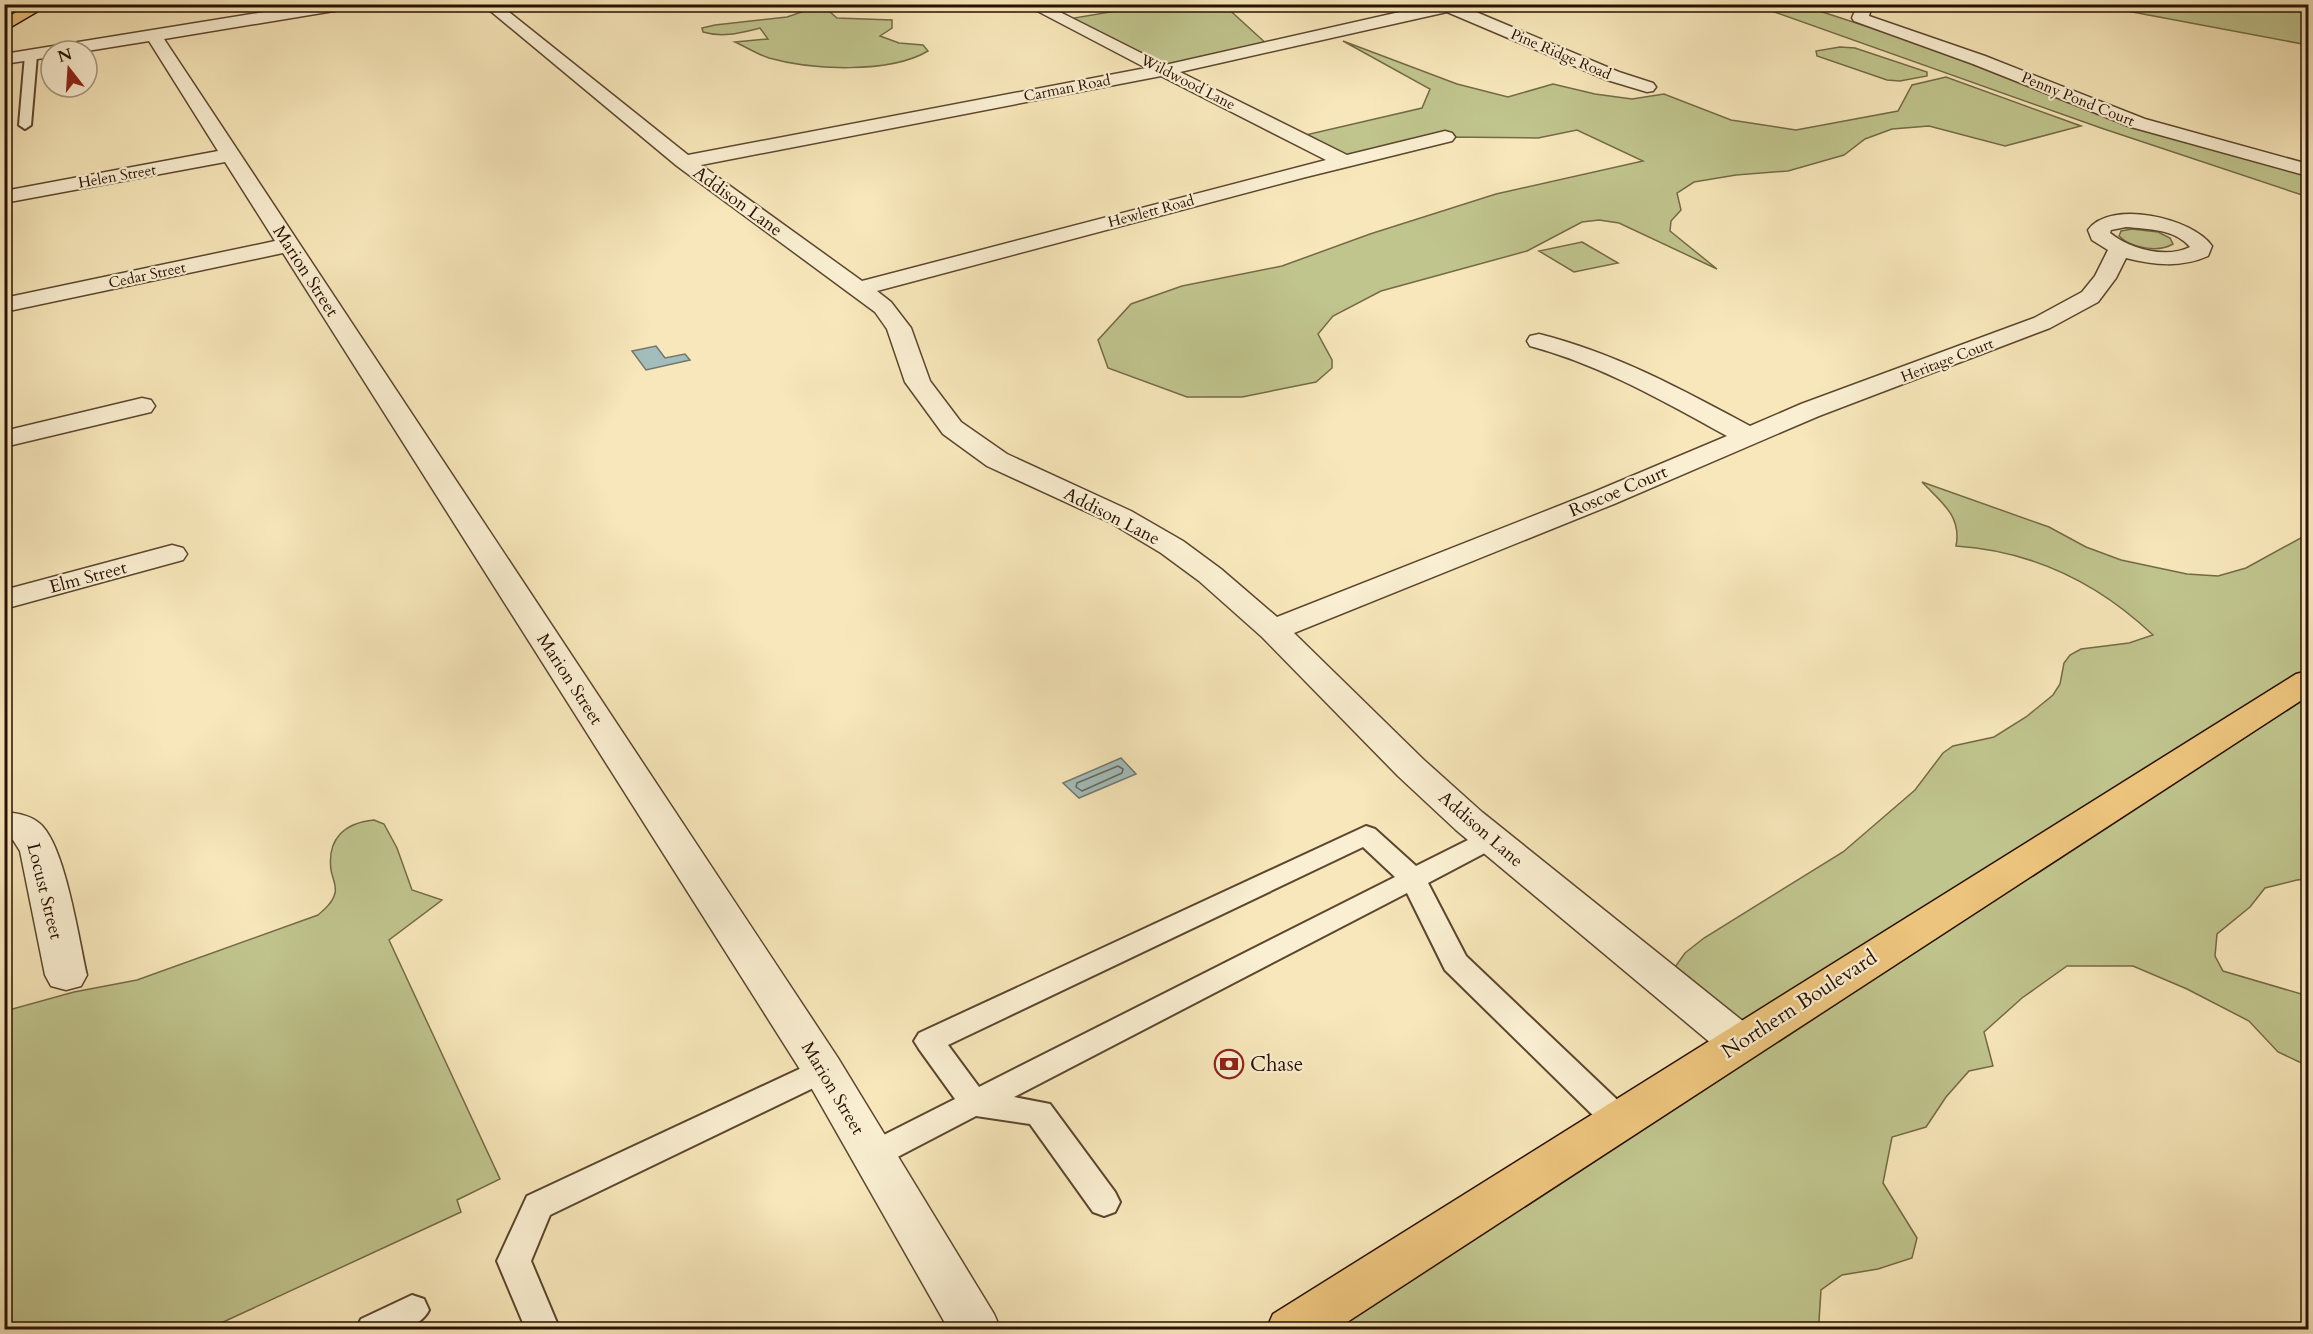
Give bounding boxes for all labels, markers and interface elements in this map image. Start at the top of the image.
street label: Pine Ridge Road [1508,24,1614,84]
north arrow [39,39,99,99]
text: N [55,43,75,68]
street label: Wildwood Lane [1136,49,1239,115]
street label: Penny Pond Court [2019,67,2138,131]
street label: Carman Road [1022,70,1112,106]
street label: Helen Street [77,159,158,193]
street label: Addison Lane [688,160,787,242]
street label: Hewlett Road [1106,190,1196,232]
street label: Marion Street [267,221,345,322]
street label: Cedar Street [107,257,188,293]
street label: Heritage Court [1898,333,1996,387]
street label: Roscoe Court [1565,459,1672,523]
street label: Addison Lane [1059,481,1164,551]
street label: Elm Street [47,555,130,600]
street label: Marion Street [531,629,609,730]
street label: Addison Lane [1433,786,1528,873]
street label: Locust Street [20,840,69,942]
street label: Northern Boulevard [1716,943,1883,1066]
street label: Marion Street [795,1037,870,1140]
bank icon: Chase [1213,1048,1245,1080]
place label: Chase [1250,1050,1303,1079]

